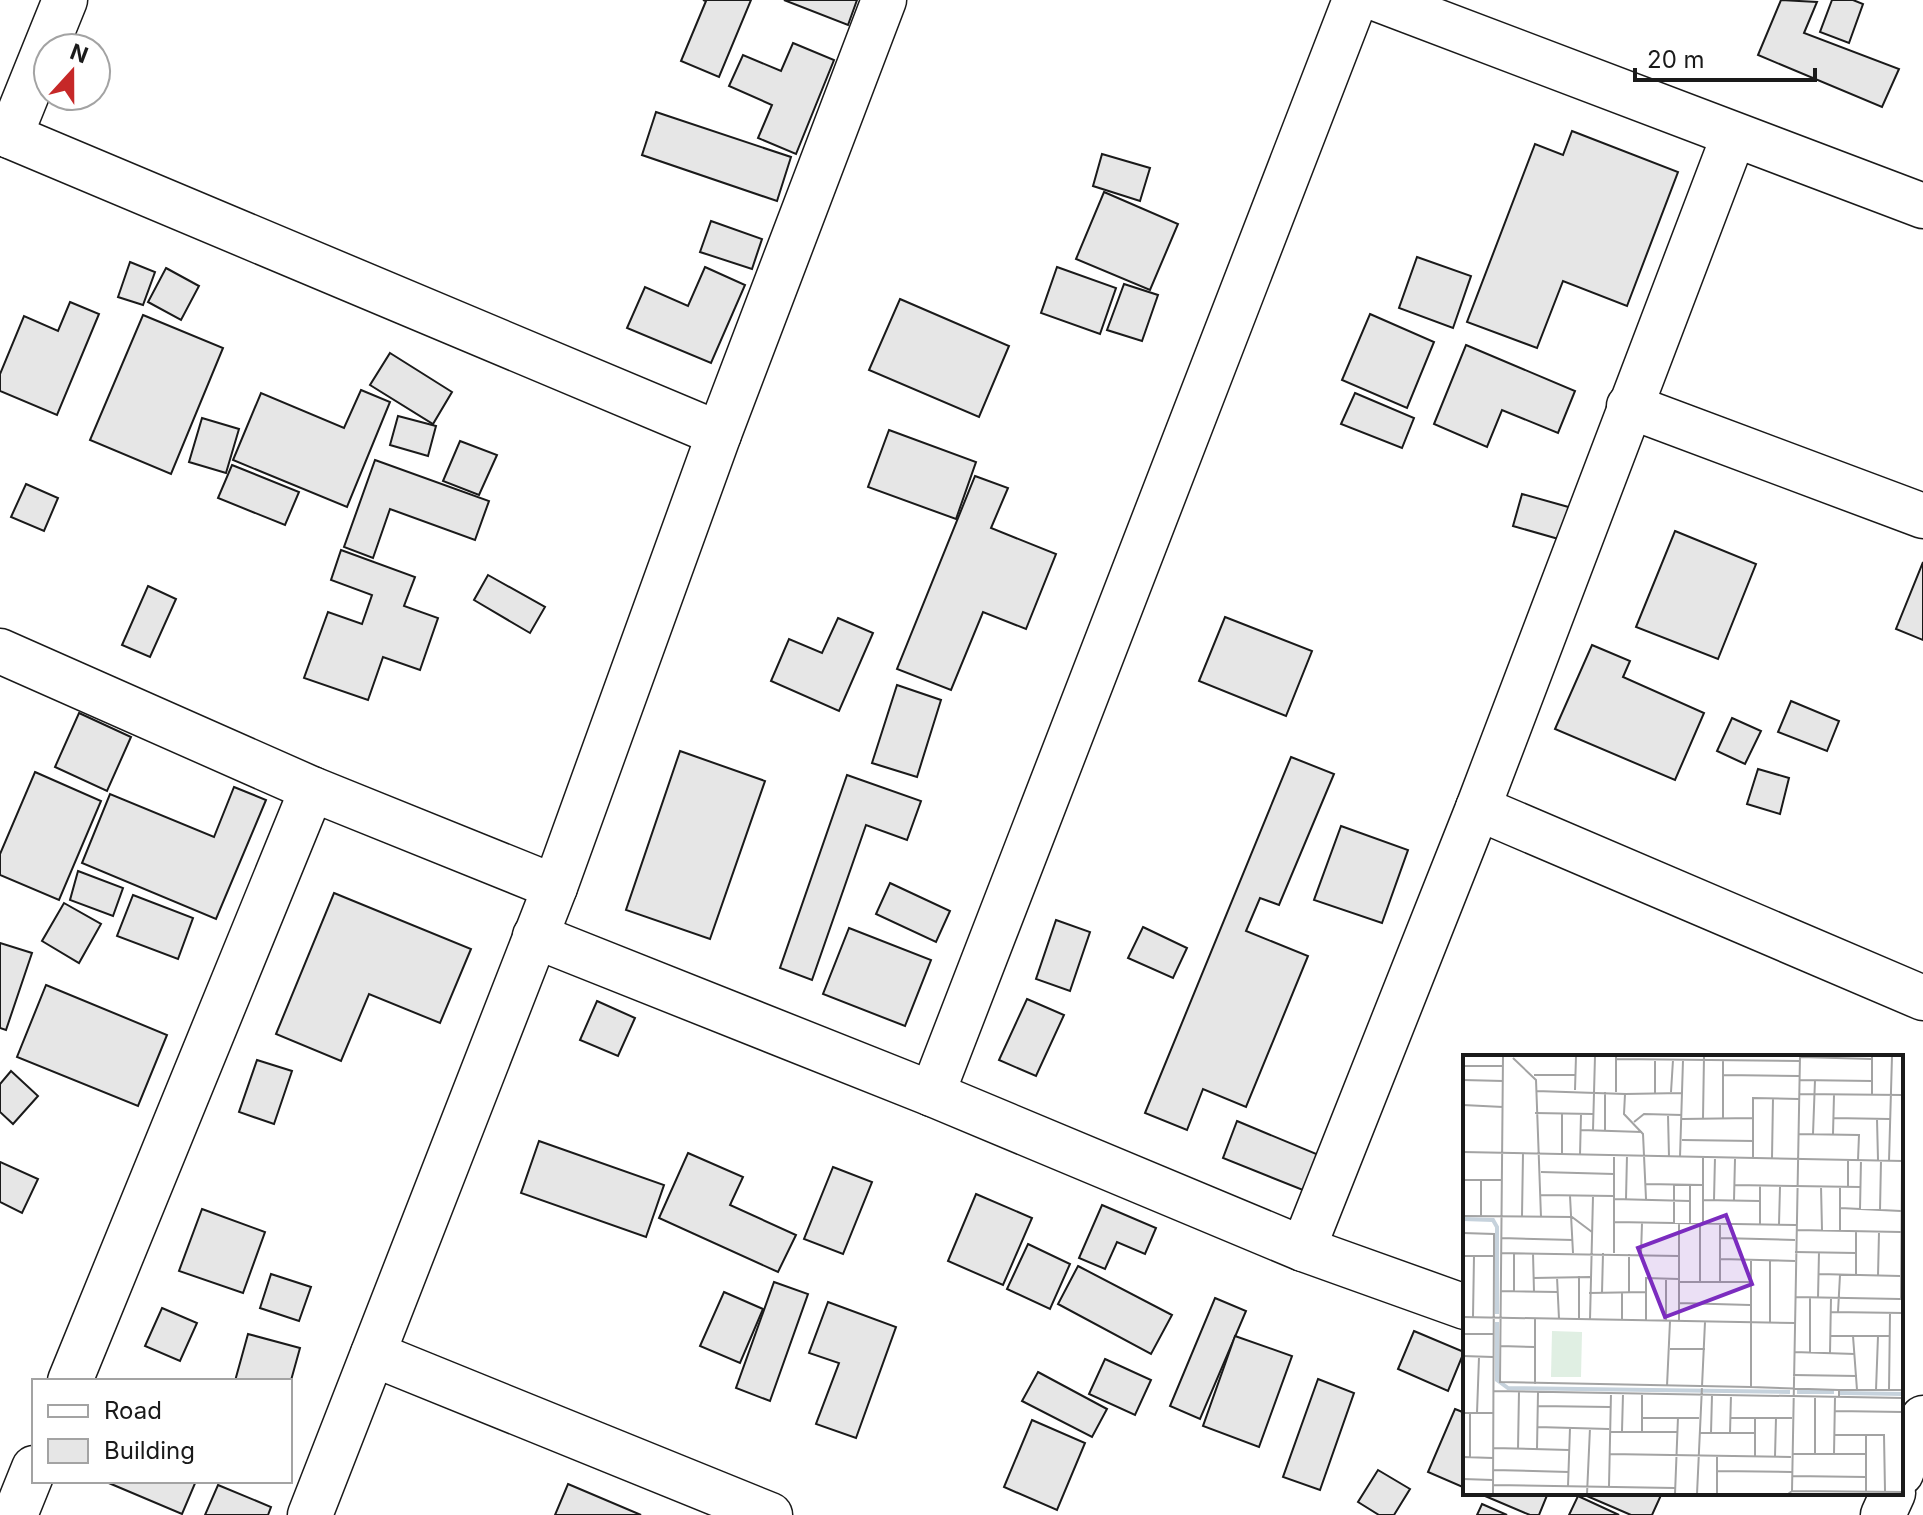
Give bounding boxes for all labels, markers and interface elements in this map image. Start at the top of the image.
north arrow [32,32,112,112]
scale bar [1635,32,1815,82]
text: N [67,38,92,68]
text: 20 m [1647,45,1705,74]
inset map [1463,1055,1903,1495]
legend [32,1379,292,1483]
text: Road [104,1396,162,1425]
text: Building [104,1436,195,1465]

